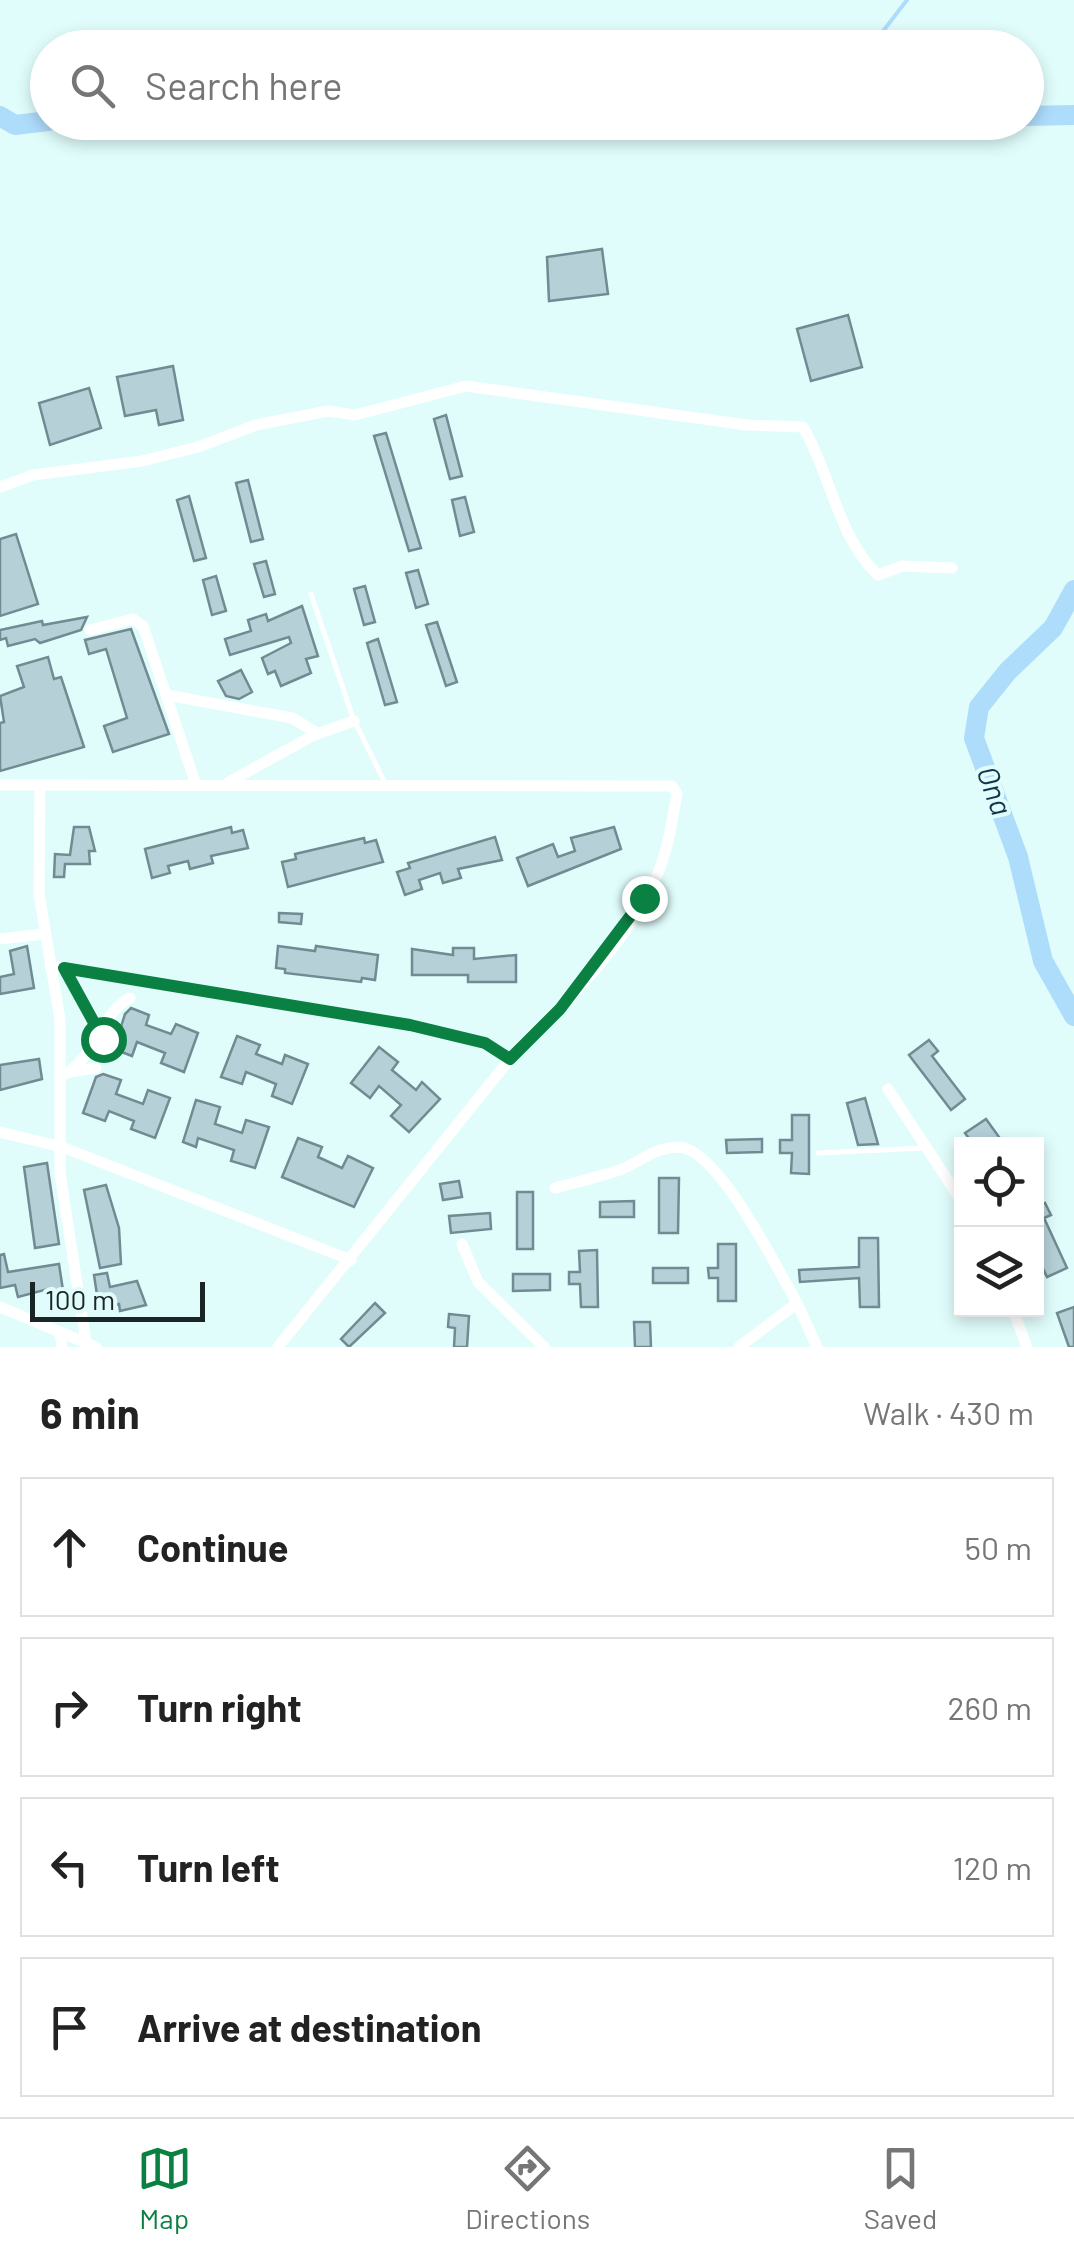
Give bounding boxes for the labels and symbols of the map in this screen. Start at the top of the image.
water label: Ona [970,761,1021,820]
route end [622,876,668,922]
route start [81,1017,127,1063]
scale bar [30,1277,205,1322]

